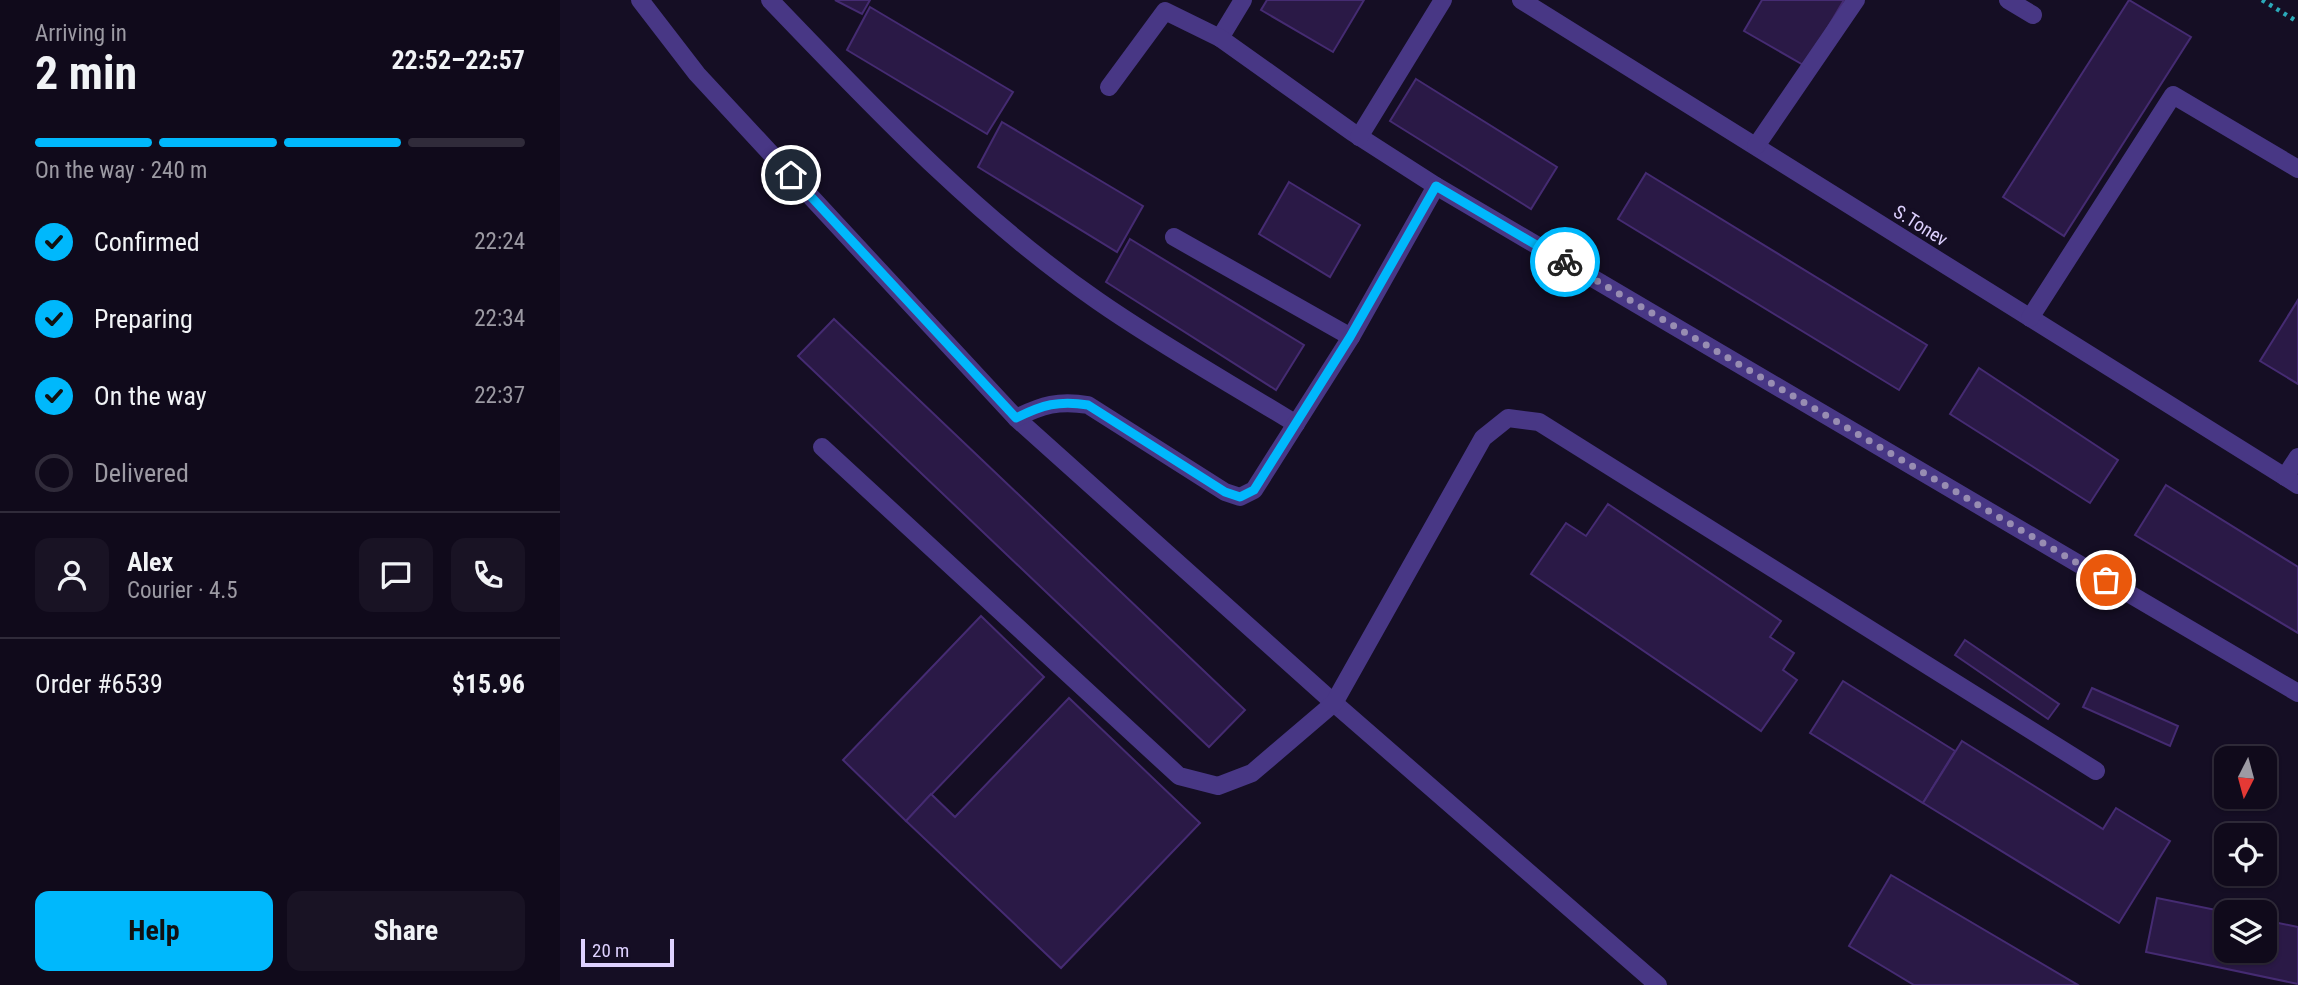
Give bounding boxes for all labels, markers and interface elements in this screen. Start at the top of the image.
text: Arriving in [35,20,127,47]
text: 22:52–22:57 [391,45,525,75]
text: 2 min [35,46,137,100]
pin [761,145,821,205]
icon: home [772,156,810,194]
text: On the way · 240 m [35,157,207,184]
street label: S.Tonev [1889,200,1952,251]
icon: check [35,223,73,261]
text: Confirmed [94,227,200,257]
courier [1530,227,1600,297]
text: 22:24 [474,228,525,255]
icon: bike [1546,243,1584,281]
icon: check [35,300,73,338]
text: Preparing [94,304,193,334]
text: 22:34 [474,305,525,332]
icon: check [35,377,73,415]
text: On the way [94,381,207,411]
text: 22:37 [474,382,525,409]
text: Delivered [94,458,189,488]
button: person [35,538,109,612]
button: chat [359,538,433,612]
button: phone [451,538,525,612]
text: Alex [127,547,173,577]
pin [2076,550,2136,610]
icon: bag [2087,561,2125,599]
text: Courier · 4.5 [127,577,238,604]
text: Order #6539 [35,669,163,699]
text: $15.96 [452,669,525,699]
north arrow [2214,746,2277,808]
map controls [2214,746,2277,963]
button: locate [2214,823,2277,886]
button: Help [35,891,273,971]
button: Share [287,891,525,971]
button: layers [2214,900,2277,963]
scale bar [581,936,674,968]
text: 20 m [592,939,629,962]

